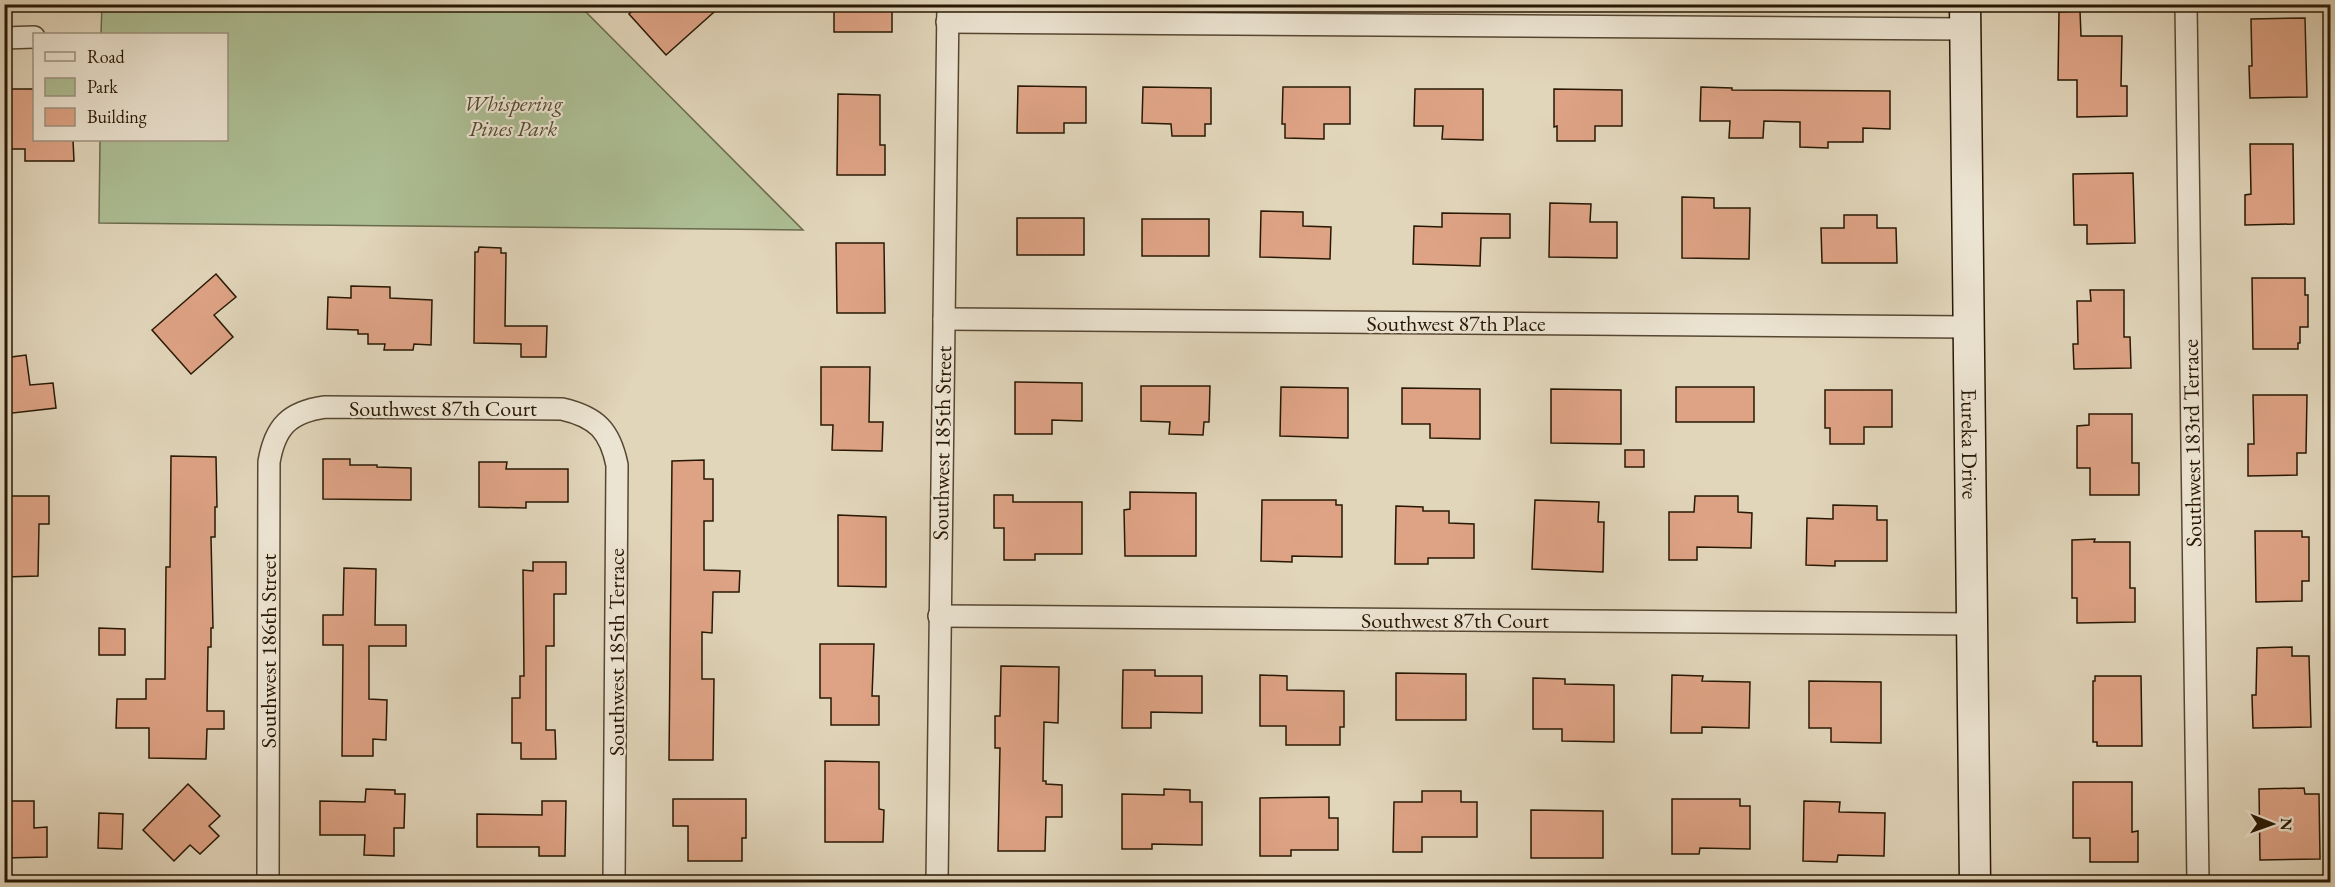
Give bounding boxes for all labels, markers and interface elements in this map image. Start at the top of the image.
legend [33,33,228,141]
text: Road [87,45,126,68]
text: Park [87,75,118,98]
park label: Whispering Pines Park [463,89,563,143]
text: Building [87,105,147,128]
street label: Southwest 87th Place [1367,309,1546,338]
street label: Southwest 183rd Terrace [2176,338,2208,547]
street label: Southwest 185th Street [926,345,958,541]
street label: Eureka Drive [1955,389,1985,500]
street label: Southwest 87th Court [349,394,537,423]
street label: Southwest 185th Terrace [602,548,631,756]
street label: Southwest 186th Street [254,554,283,748]
street label: Southwest 87th Court [1361,606,1549,635]
north arrow [2242,794,2302,854]
text: N [2276,818,2297,831]

